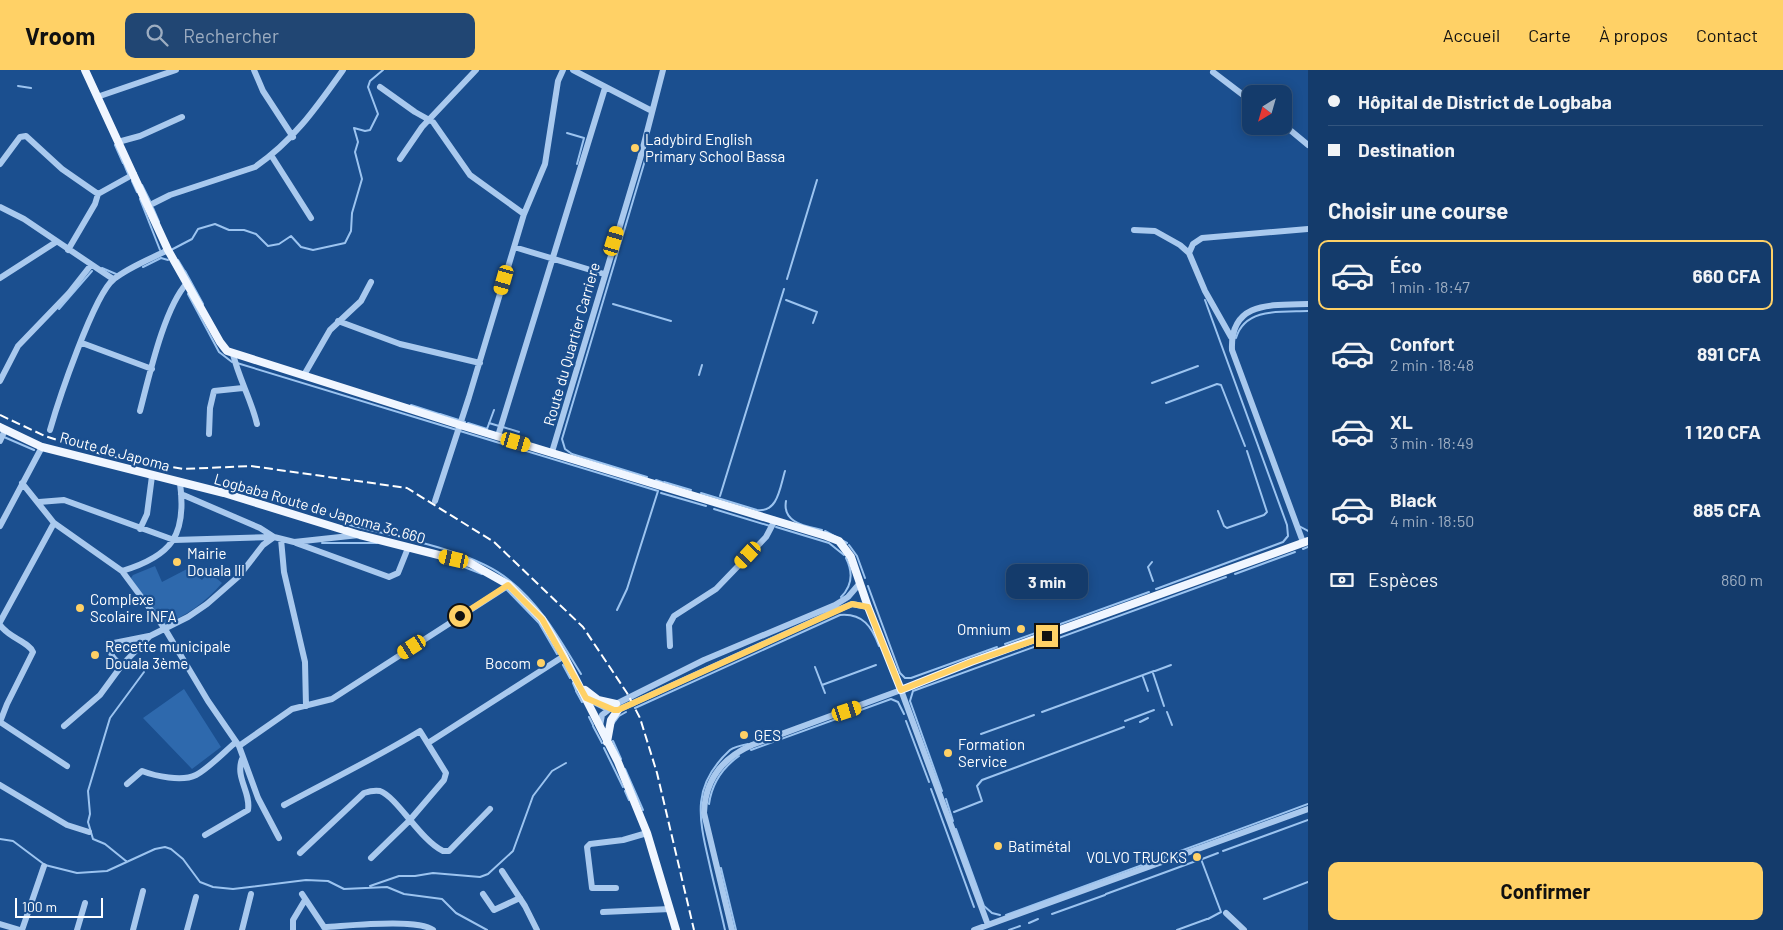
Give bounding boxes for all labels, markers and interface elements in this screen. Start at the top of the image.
search box [125,13,475,58]
text: Vroom [25,21,95,50]
icon: search [143,21,171,49]
text: Rechercher [183,24,279,47]
text: Accueil [1443,24,1500,46]
text: Carte [1528,24,1571,46]
text: À propos [1599,24,1668,46]
text: Contact [1696,24,1758,46]
north arrow [1242,85,1292,135]
map controls [1242,85,1292,135]
text: Hôpital de District de Logbaba [1358,90,1612,113]
place label: Ladybird English Primary School Bassa [645,130,785,165]
text: Destination [1358,138,1455,161]
marker: Ladybird English Primary School Bassa [629,142,641,154]
text: Choisir une course [1328,197,1508,223]
car [602,224,625,258]
icon: car [1330,253,1375,298]
text: Éco [1390,254,1422,277]
street label: Route du Quartier Carriere [539,260,603,428]
car [492,264,515,296]
text: 660 CFA [1693,264,1761,287]
text: 1 min · 18:47 [1390,277,1470,296]
icon: car [1330,331,1375,376]
text: Confort [1390,332,1454,355]
text: 891 CFA [1697,342,1761,365]
text: 2 min · 18:48 [1390,355,1474,374]
icon: car [1330,409,1375,454]
text: XL [1390,410,1413,433]
text: 1 120 CFA [1685,420,1761,443]
street label: Route de Japoma [58,428,172,474]
car [499,431,532,453]
text: 3 min · 18:49 [1390,433,1474,452]
street label: Logbaba Route de Japoma 3c.660 [212,469,428,547]
icon: car [1330,487,1375,532]
text: Black [1390,488,1437,511]
text: 885 CFA [1693,498,1761,521]
text: 4 min · 18:50 [1390,511,1474,530]
car [732,539,763,571]
place label: Mairie Douala lll [187,544,245,579]
car [437,548,470,570]
marker: Mairie Douala lll [171,556,183,568]
callout: 3 min [1006,564,1088,598]
icon: cash [1328,566,1356,594]
text: Espèces [1368,568,1438,591]
text: 860 m [1721,570,1763,589]
text: 3 min [1028,572,1066,591]
place label: Complexe Scolaire INFA [90,590,177,625]
marker: Complexe Scolaire INFA [74,602,86,614]
route start [449,605,471,627]
place label: Omnium [957,620,1011,638]
marker: Omnium [1015,623,1027,635]
route end [1036,625,1058,647]
car [395,633,428,661]
place label: Recette municipale Douala 3ème [105,637,231,672]
marker: Recette municipale Douala 3ème [89,649,101,661]
place label: Bocom [485,654,531,672]
marker: Bocom [535,657,547,669]
car [830,699,863,723]
place label: GES [754,726,781,744]
marker: GES [738,729,750,741]
place label: Formation Service [958,735,1025,770]
marker: Formation Service [942,747,954,759]
place label: Batimétal [1008,837,1071,855]
marker: Batimétal [992,840,1004,852]
place label: VOLVO TRUCKS [1086,848,1187,866]
marker: VOLVO TRUCKS [1191,851,1203,863]
button: Confirmer [1328,862,1763,920]
scale bar [15,895,102,918]
text: 100 m [22,898,57,915]

